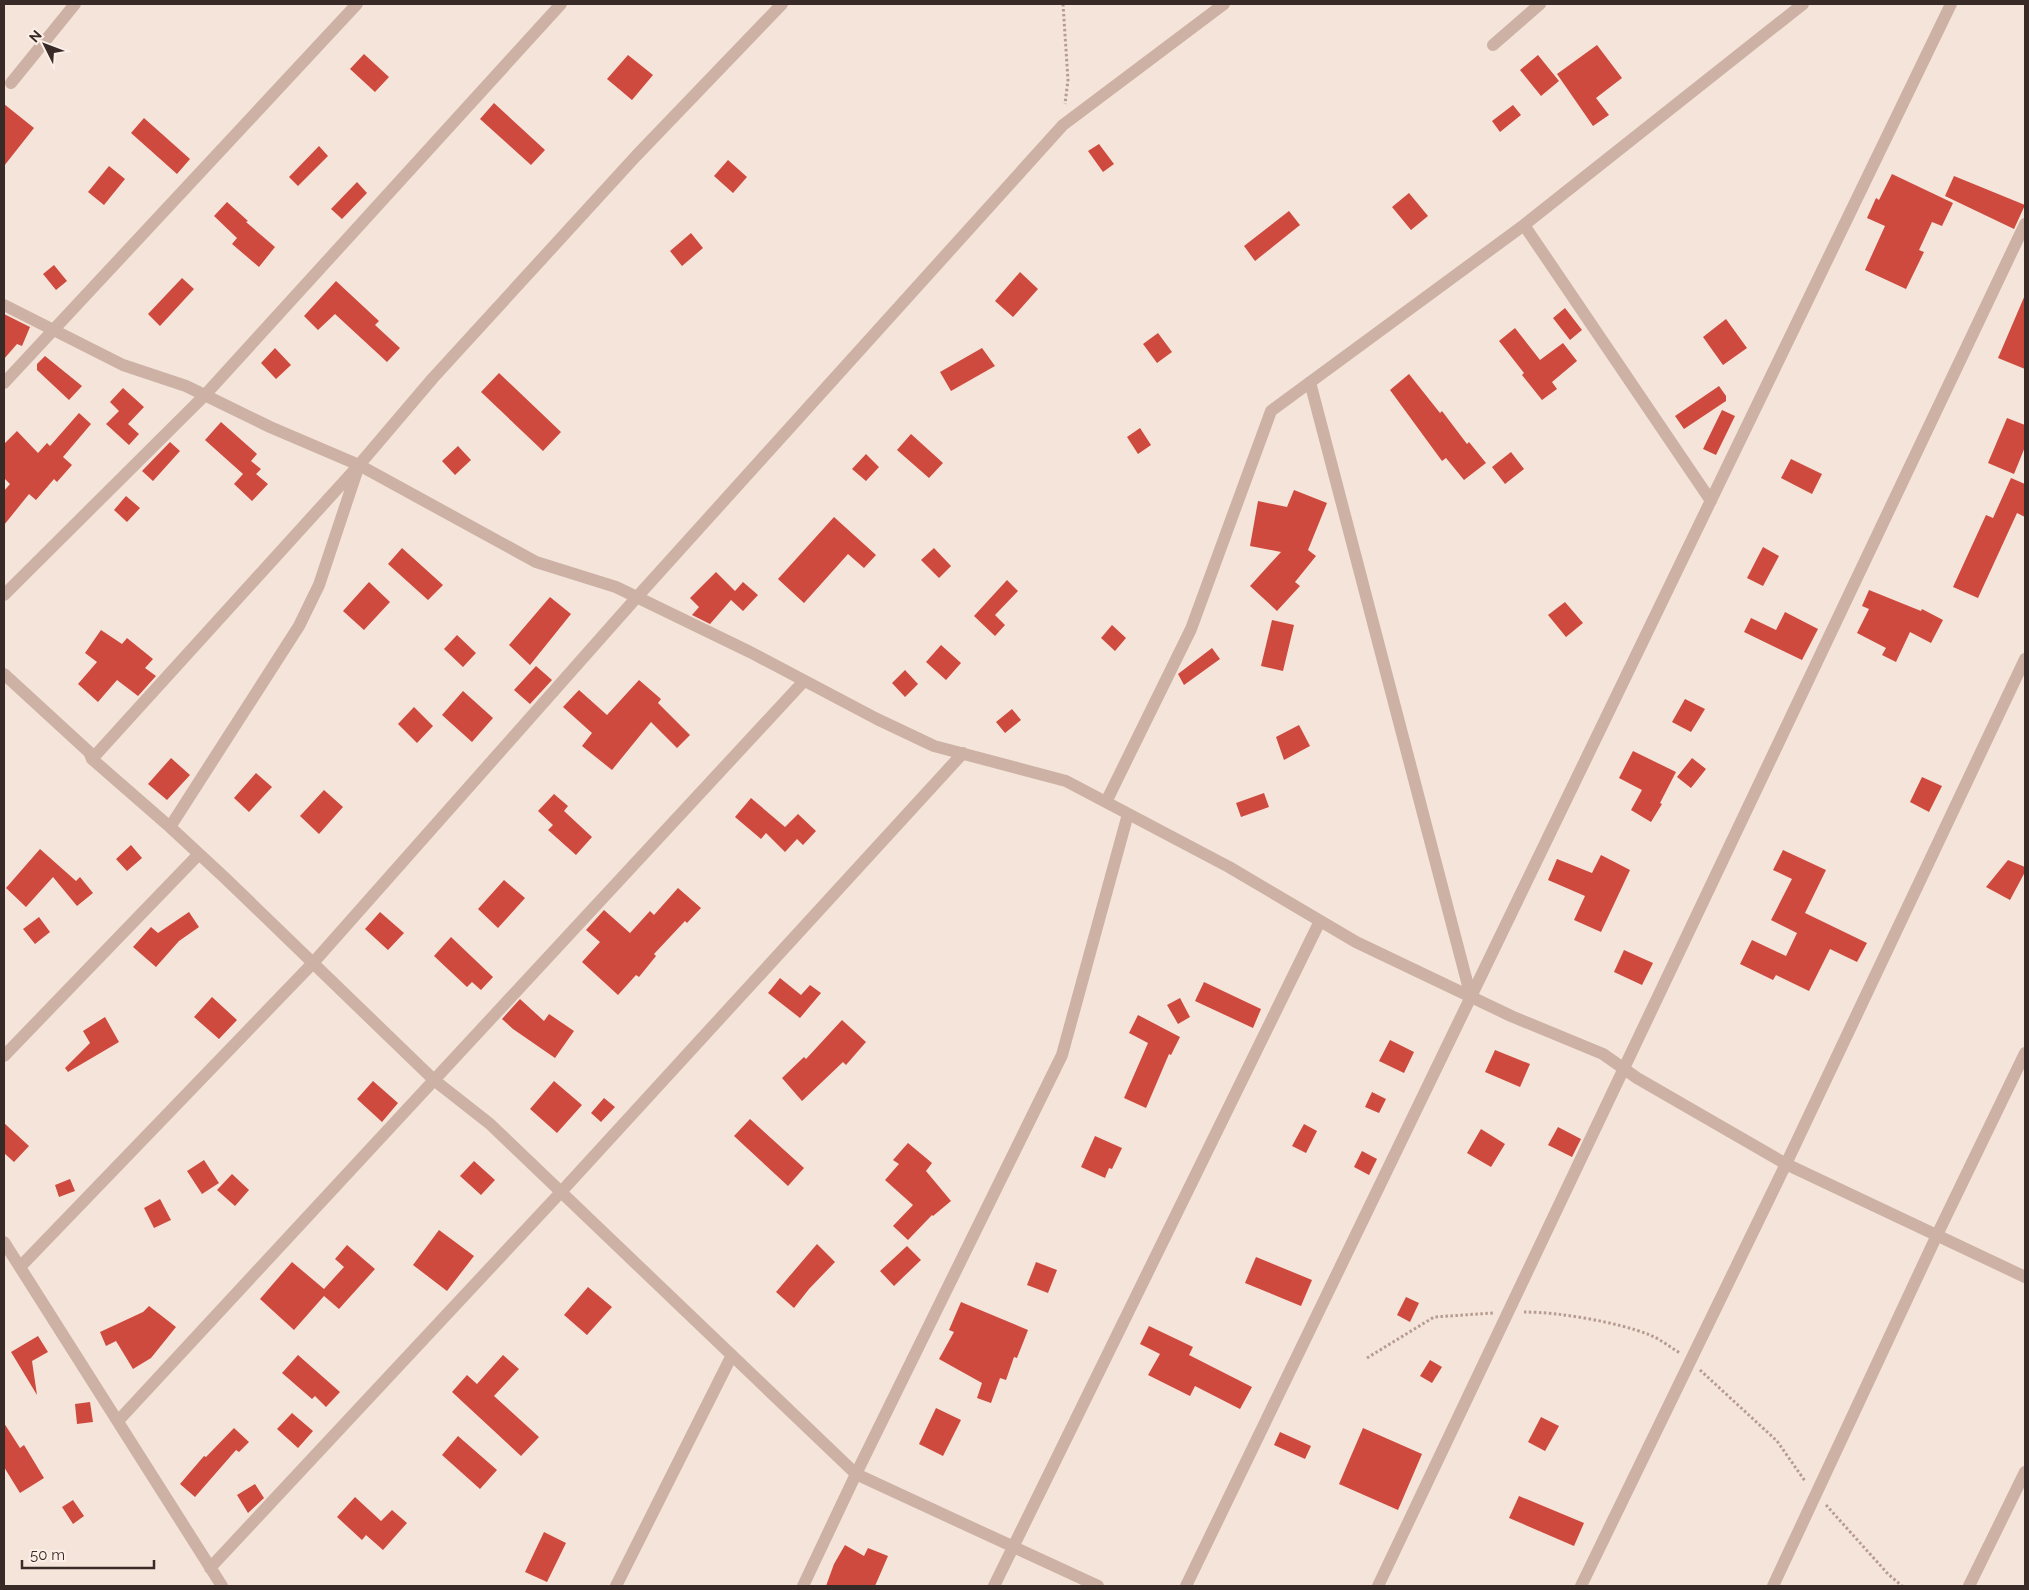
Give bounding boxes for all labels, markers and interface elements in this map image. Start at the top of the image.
north arrow [20,20,70,70]
text: N [26,27,45,46]
scale bar [22,1538,155,1570]
text: 50 m [30,1546,65,1564]

